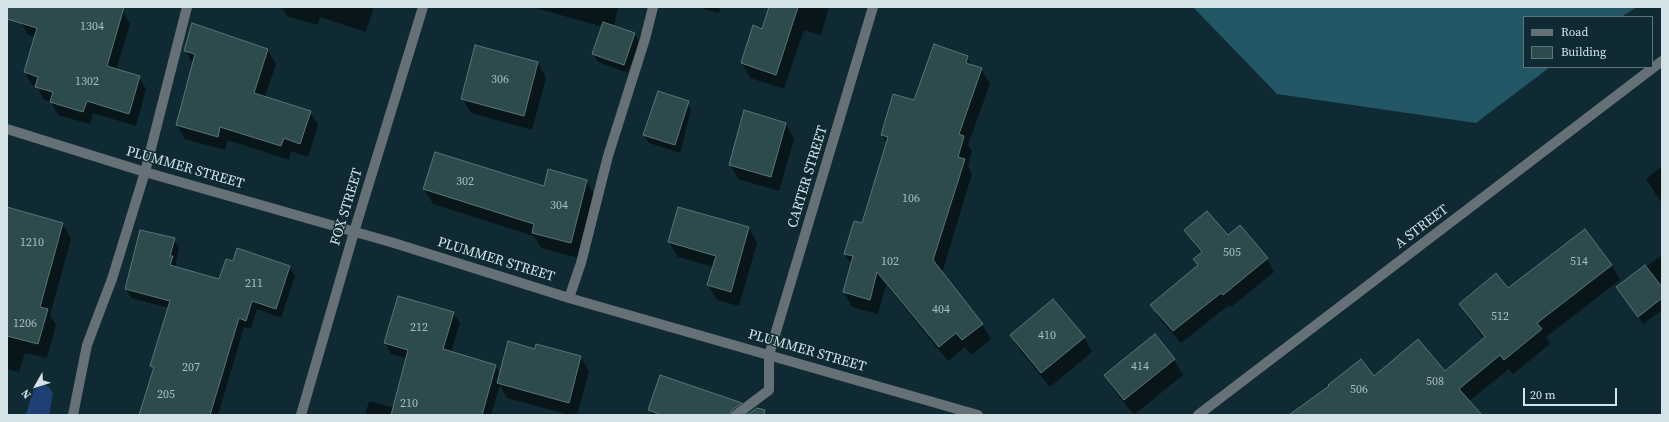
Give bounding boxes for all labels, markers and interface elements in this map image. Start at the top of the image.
legend [1523,16,1653,68]
house number: 1304 [80,20,104,34]
text: Road [1561,24,1588,40]
text: Building [1561,44,1606,60]
house number: 306 [491,73,509,87]
house number: 1302 [75,75,99,89]
street label: CARTER STREET [784,124,832,230]
street label: PLUMMER STREET [124,143,246,193]
street label: FOX STREET [327,166,367,248]
house number: 302 [456,175,474,189]
house number: 106 [902,192,920,206]
house number: 304 [550,199,568,213]
street label: A STREET [1392,201,1452,253]
street label: PLUMMER STREET [435,234,557,286]
house number: 1210 [20,236,44,250]
house number: 505 [1223,246,1241,260]
house number: 102 [881,255,899,269]
house number: 514 [1570,255,1588,269]
house number: 211 [245,277,263,291]
house number: 404 [932,303,950,317]
house number: 512 [1491,310,1509,324]
house number: 1206 [13,317,37,331]
house number: 212 [410,321,428,335]
street label: PLUMMER STREET [746,326,868,376]
house number: 410 [1038,329,1056,343]
house number: 414 [1131,360,1149,374]
house number: 207 [182,361,200,375]
north arrow [16,366,56,406]
house number: 508 [1426,375,1444,389]
scale bar [1525,380,1619,406]
house number: 506 [1350,383,1368,397]
text: N [18,386,35,402]
text: 20 m [1530,387,1556,403]
house number: 205 [157,388,175,402]
house number: 210 [400,397,418,411]

